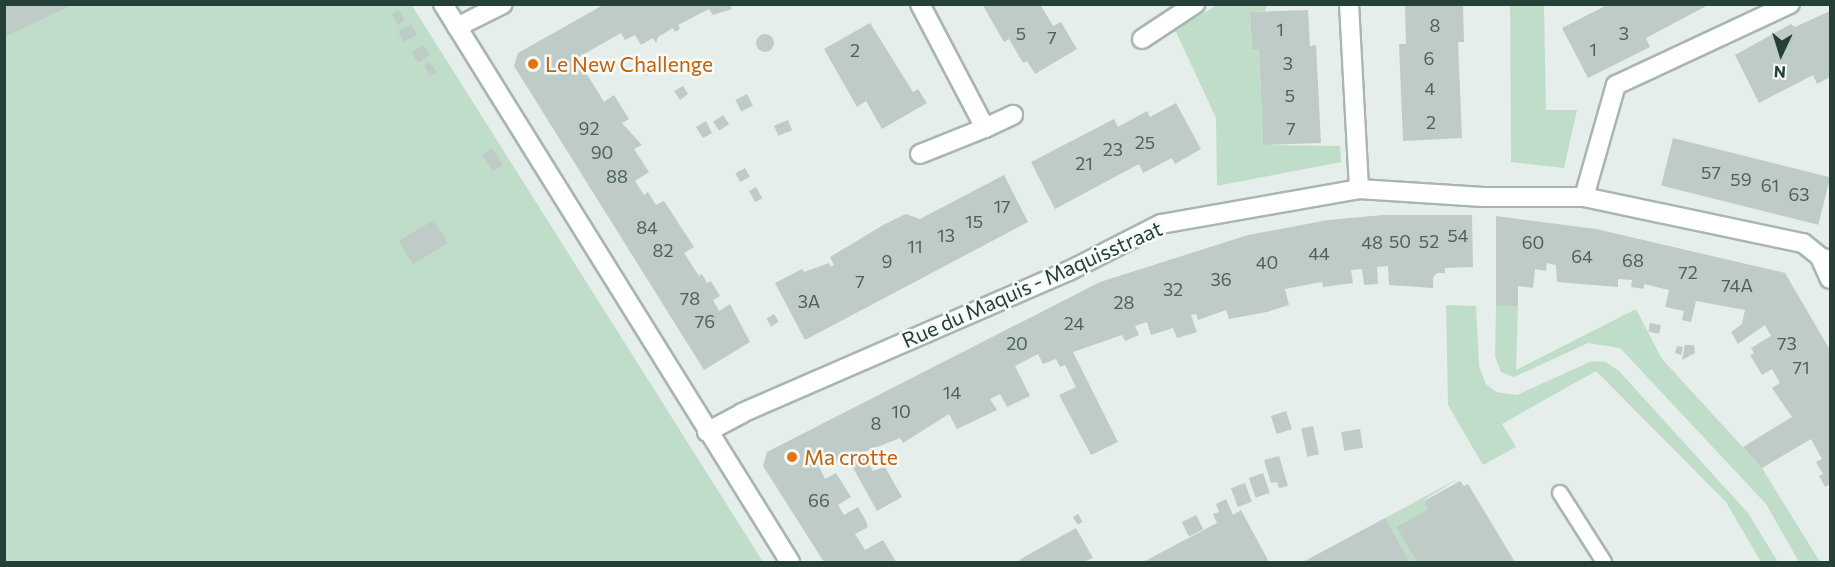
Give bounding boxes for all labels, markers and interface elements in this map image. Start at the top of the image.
house number: 8 [1430,14,1440,36]
house number: 1 [1276,18,1284,40]
house number: 5 [1016,22,1026,44]
house number: 3 [1619,22,1629,44]
north arrow [1751,24,1811,84]
house number: 7 [1047,26,1057,48]
house number: 1 [1589,38,1597,60]
house number: 2 [850,39,860,61]
house number: 6 [1424,47,1434,69]
place label: Le New Challenge [545,51,713,77]
house number: 3 [1283,52,1293,74]
marker: Le New Challenge [526,57,540,71]
text: N [1773,63,1786,82]
house number: 4 [1425,77,1435,99]
house number: 5 [1285,84,1295,106]
house number: 2 [1426,111,1436,133]
house number: 92 [579,117,599,139]
house number: 7 [1286,117,1296,139]
house number: 25 [1135,131,1155,153]
house number: 23 [1103,138,1123,160]
house number: 90 [591,141,613,163]
house number: 21 [1075,152,1093,174]
house number: 57 [1701,161,1721,183]
house number: 88 [606,165,628,187]
house number: 59 [1730,168,1752,190]
house number: 61 [1761,174,1779,196]
house number: 63 [1788,183,1810,205]
house number: 17 [993,195,1011,217]
house number: 15 [965,210,983,232]
street label: Rue du Maquis - Maquisstraat [898,215,1166,353]
house number: 84 [636,216,658,238]
house number: 13 [937,224,955,246]
house number: 54 [1447,224,1469,246]
house number: 50 [1389,230,1411,252]
house number: 52 [1419,230,1439,252]
house number: 48 [1361,231,1383,253]
house number: 60 [1522,231,1544,253]
house number: 11 [907,235,923,257]
house number: 82 [653,239,673,261]
house number: 44 [1308,242,1330,264]
house number: 64 [1571,245,1593,267]
house number: 68 [1622,249,1644,271]
house number: 9 [882,250,892,272]
house number: 40 [1256,251,1278,273]
house number: 72 [1678,261,1698,283]
house number: 36 [1210,268,1232,290]
house number: 7 [855,270,865,292]
house number: 74A [1721,274,1753,296]
house number: 32 [1163,278,1183,300]
house number: 78 [680,287,700,309]
house number: 3A [798,290,820,312]
house number: 28 [1114,291,1134,313]
house number: 76 [695,310,715,332]
house number: 24 [1064,312,1084,334]
house number: 20 [1006,332,1028,354]
house number: 73 [1777,332,1797,354]
house number: 71 [1792,356,1810,378]
house number: 14 [943,381,961,403]
house number: 10 [891,400,911,422]
house number: 8 [871,412,881,434]
place label: Ma crotte [804,444,898,470]
marker: Ma crotte [785,450,799,464]
house number: 66 [808,489,830,511]

